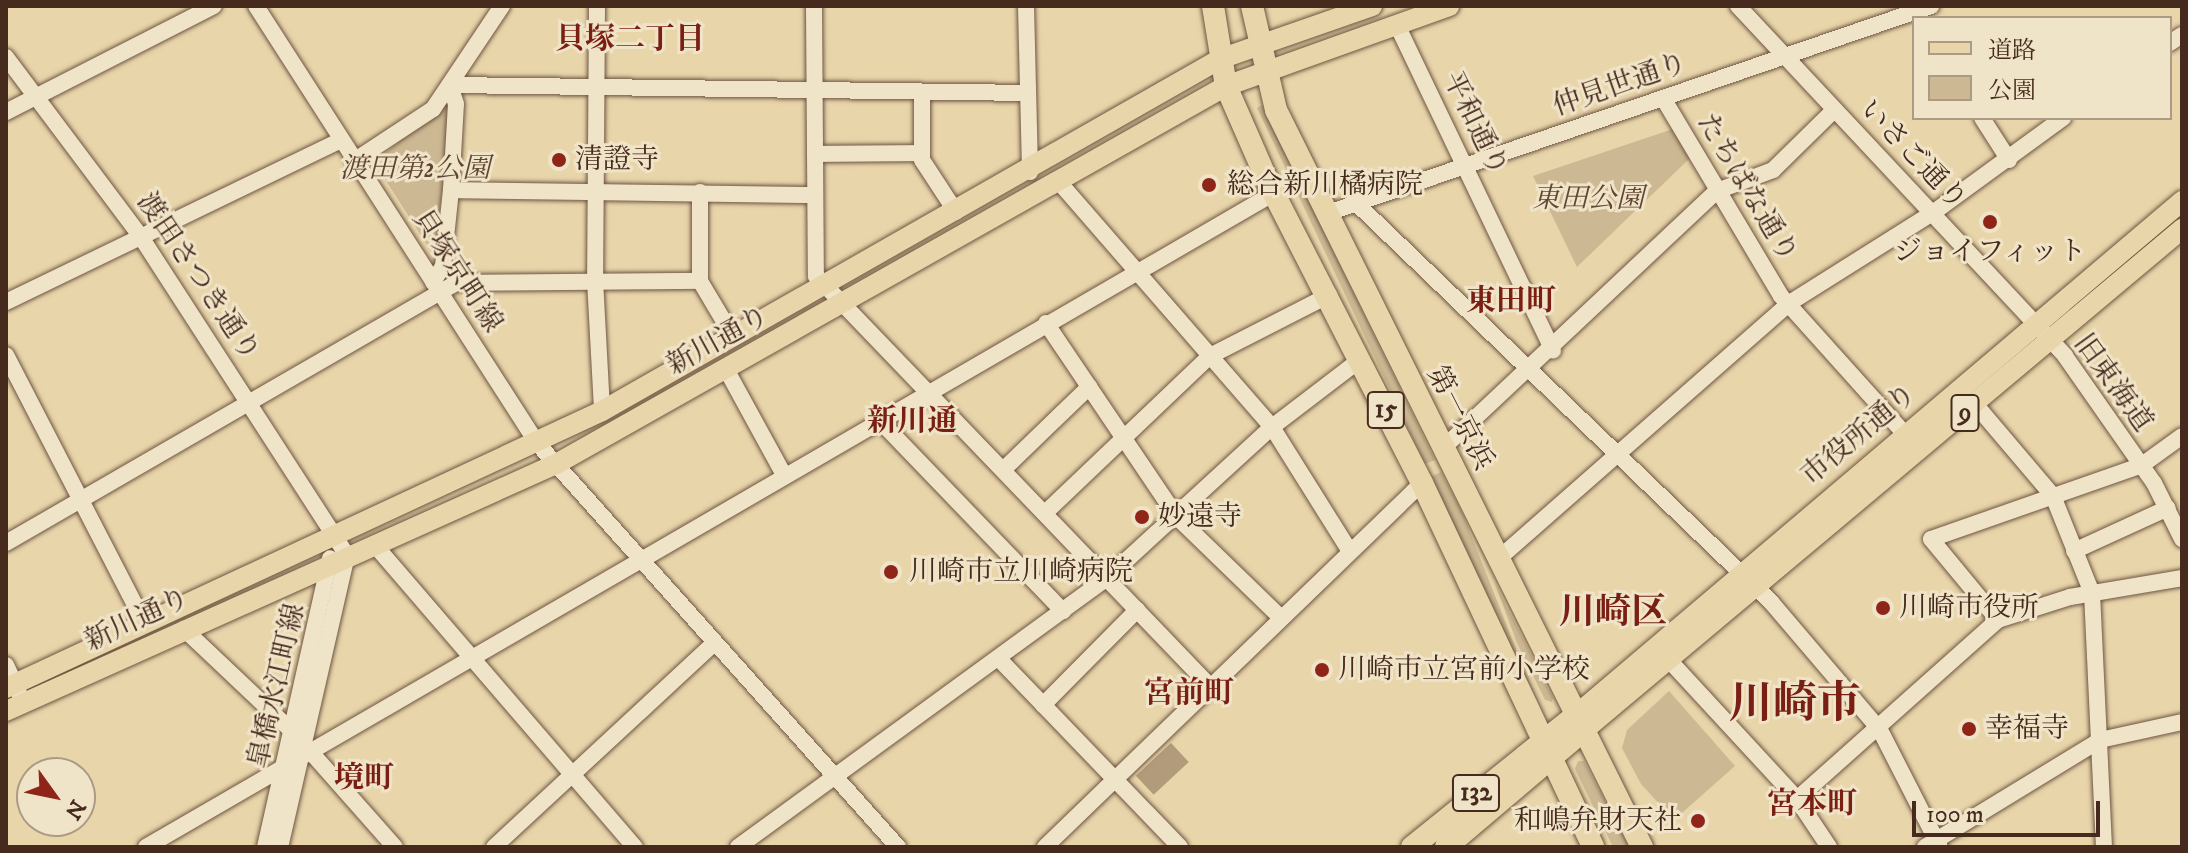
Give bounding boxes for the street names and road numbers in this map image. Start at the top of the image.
street label: 仲見世通り [1548,46,1692,124]
street label: 平和通り [1435,66,1515,182]
street label: いさご通り [1852,93,1974,217]
street label: たちばな通り [1689,107,1805,269]
street label: 渡田さつき通り [129,186,267,368]
street label: 貝塚京町線 [405,203,509,339]
street label: 新川通り [661,299,775,383]
street label: 旧東海道 [2066,328,2160,438]
street label: 第一京浜 [1420,360,1500,476]
street label: 市役所通り [1795,377,1923,493]
road number: 15 [1366,388,1406,432]
road number: 9 [1949,391,1981,435]
street label: 新川通り [79,581,195,659]
street label: 皐橋水江町線 [242,600,312,772]
road number: 132 [1450,771,1502,815]

